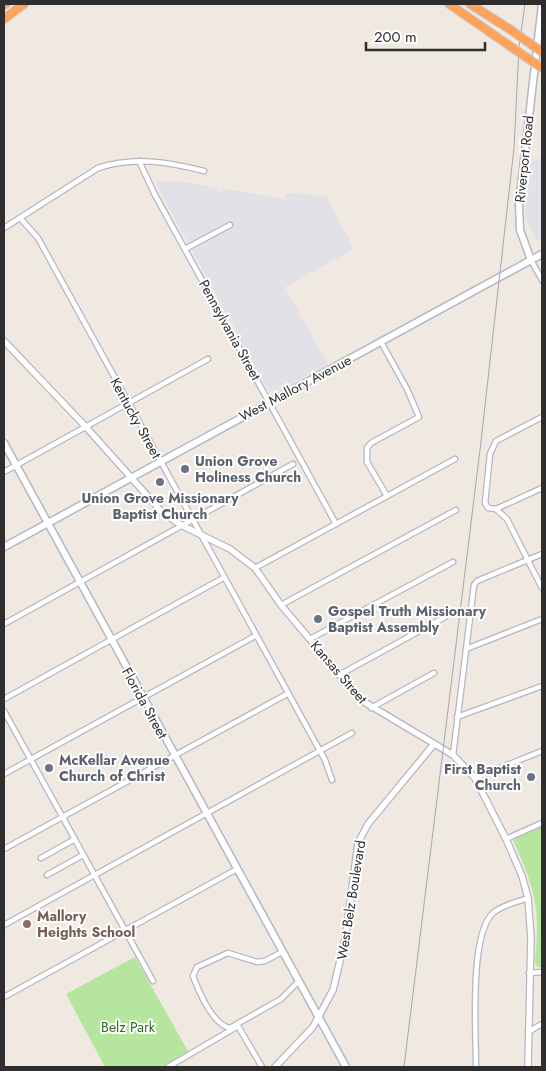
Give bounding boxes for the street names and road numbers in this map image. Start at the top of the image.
street label: Riverport Road [509,114,539,204]
street label: Pennsylvania Street [194,276,266,385]
street label: West Mallory Avenue [235,350,355,426]
street label: Kentucky Street [106,374,167,463]
street label: Kansas Street [306,636,372,708]
street label: Florida Street [117,664,173,743]
street label: West Belz Boulevard [332,839,370,961]

